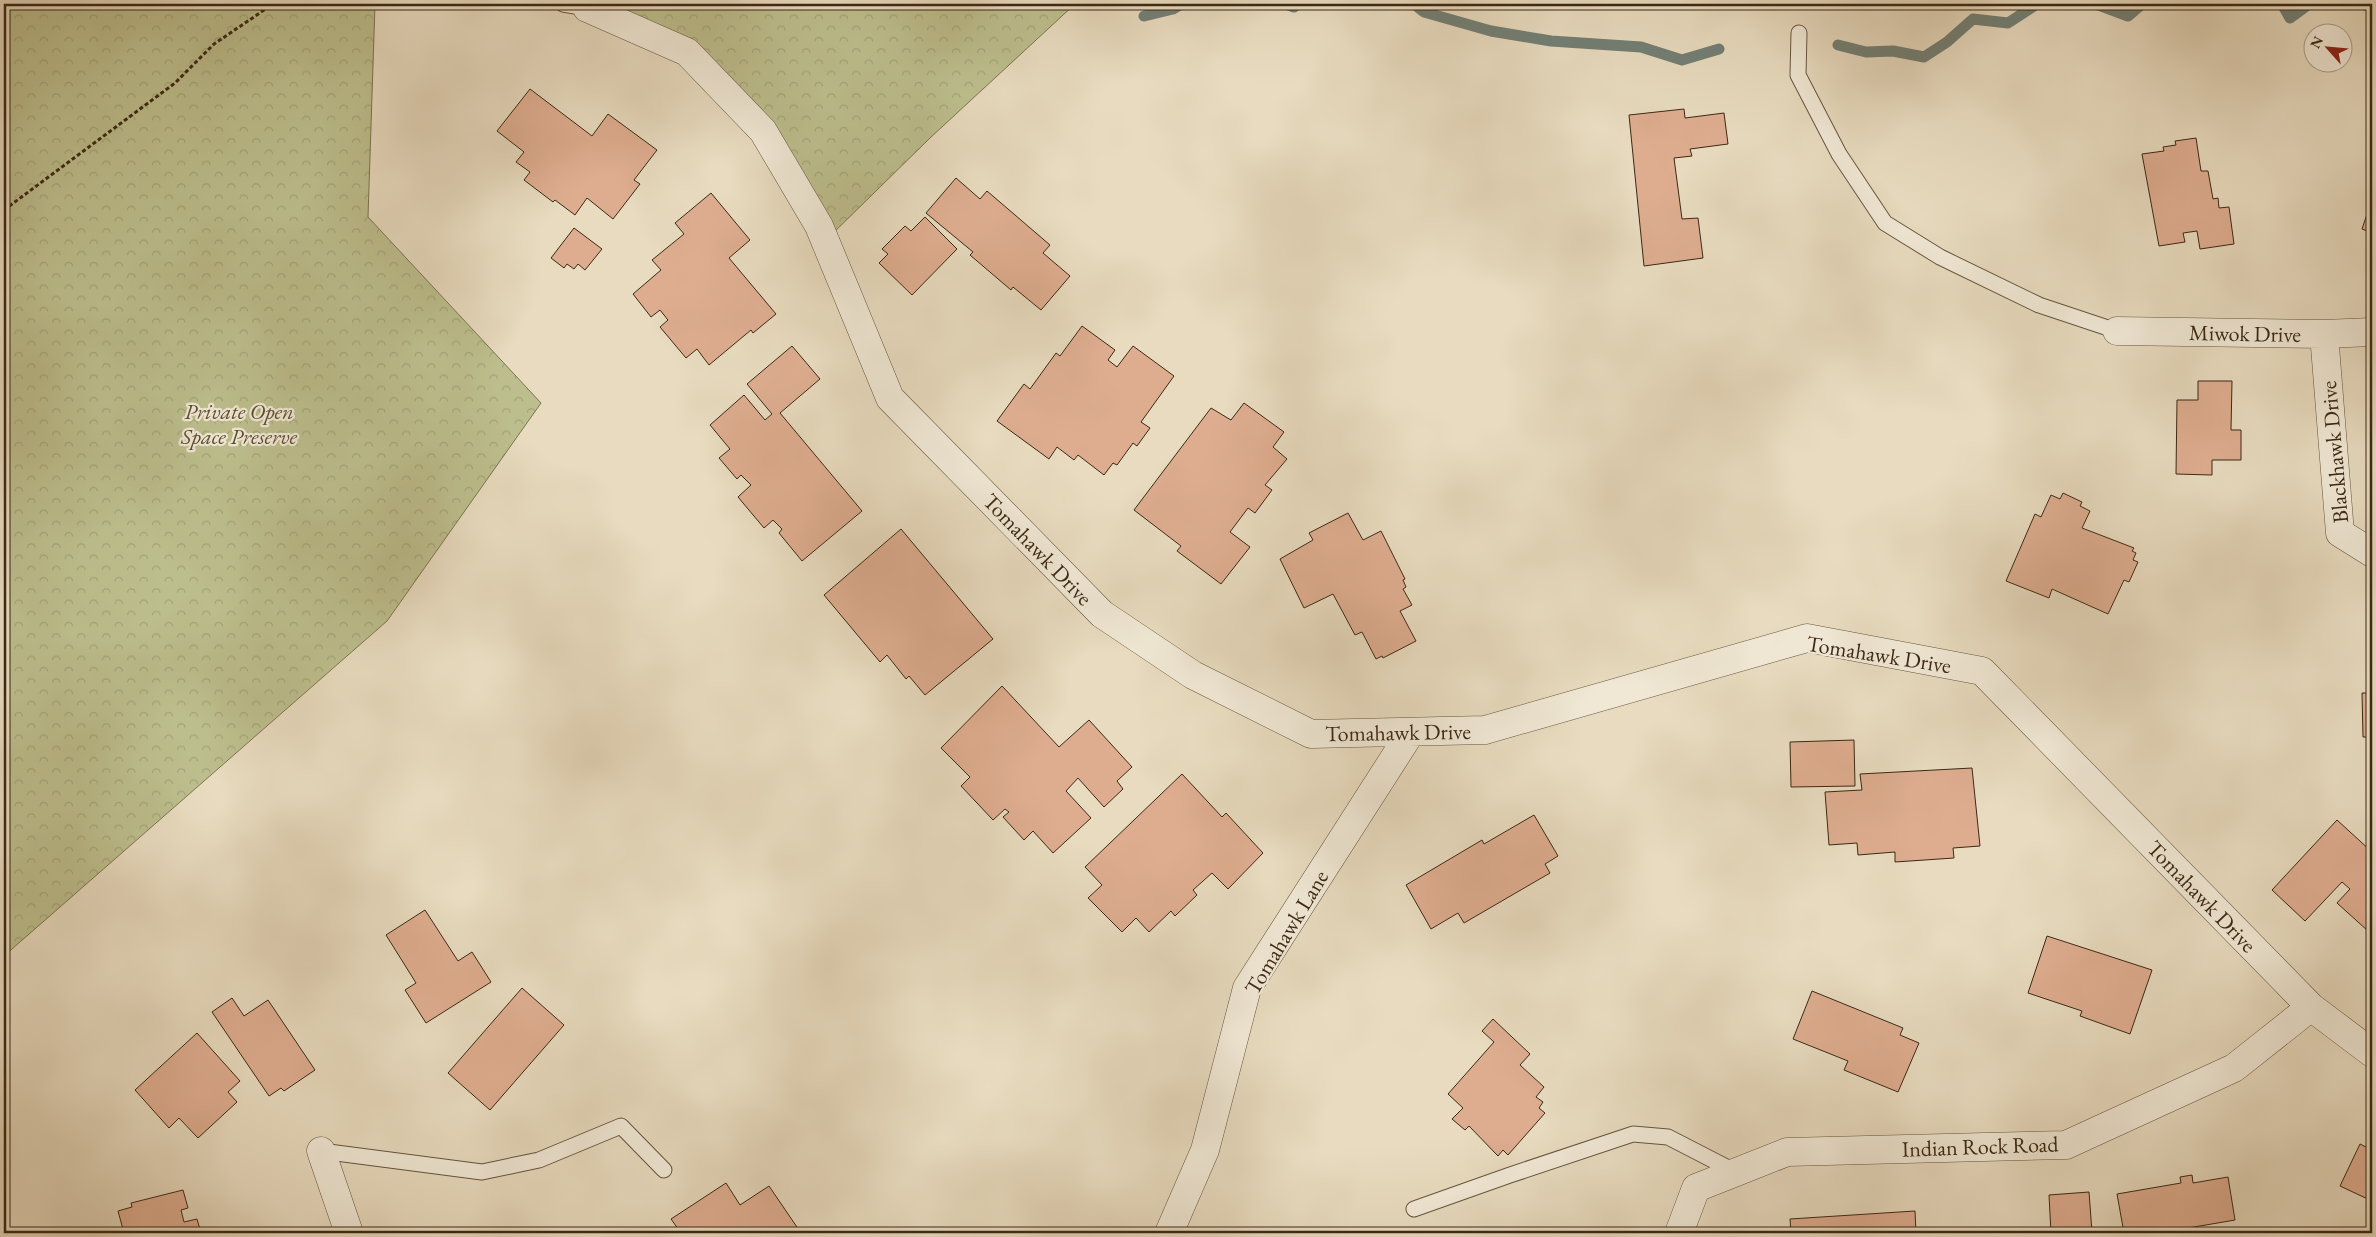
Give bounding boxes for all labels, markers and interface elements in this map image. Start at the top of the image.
north arrow [2304,22,2354,72]
text: N [2306,32,2327,51]
street label: Miwok Drive [2189,318,2302,349]
street label: Blackhawk Drive [2314,379,2355,524]
park label: Private Open Space Preserve [180,397,297,451]
street label: Tomahawk Drive [977,487,1099,612]
street label: Tomahawk Drive [1805,629,1954,680]
street label: Tomahawk Drive [1325,717,1471,748]
street label: Tomahawk Drive [2141,834,2263,959]
street label: Tomahawk Lane [1238,864,1335,1000]
street label: Indian Rock Road [1901,1129,2060,1164]

